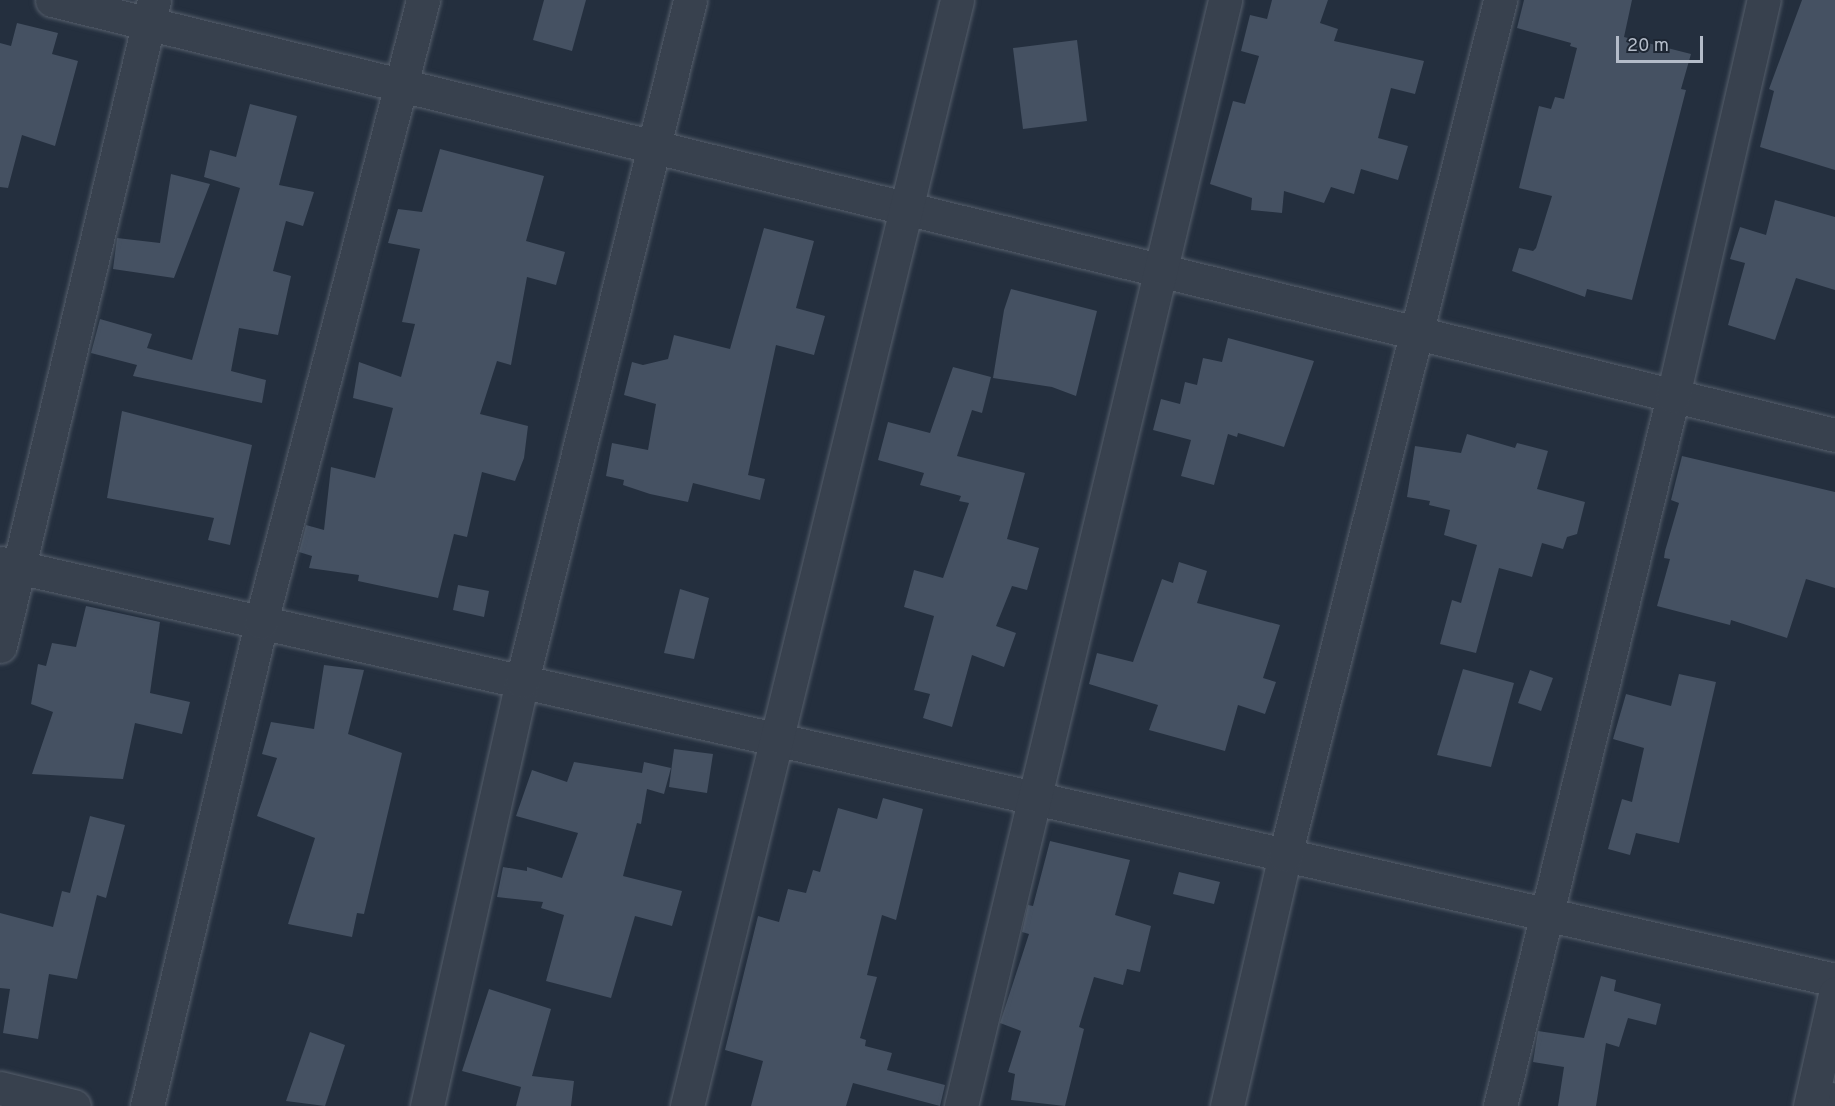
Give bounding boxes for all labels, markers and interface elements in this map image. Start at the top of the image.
scale bar [1619,24,1706,62]
text: 20 m [1627,35,1669,58]

